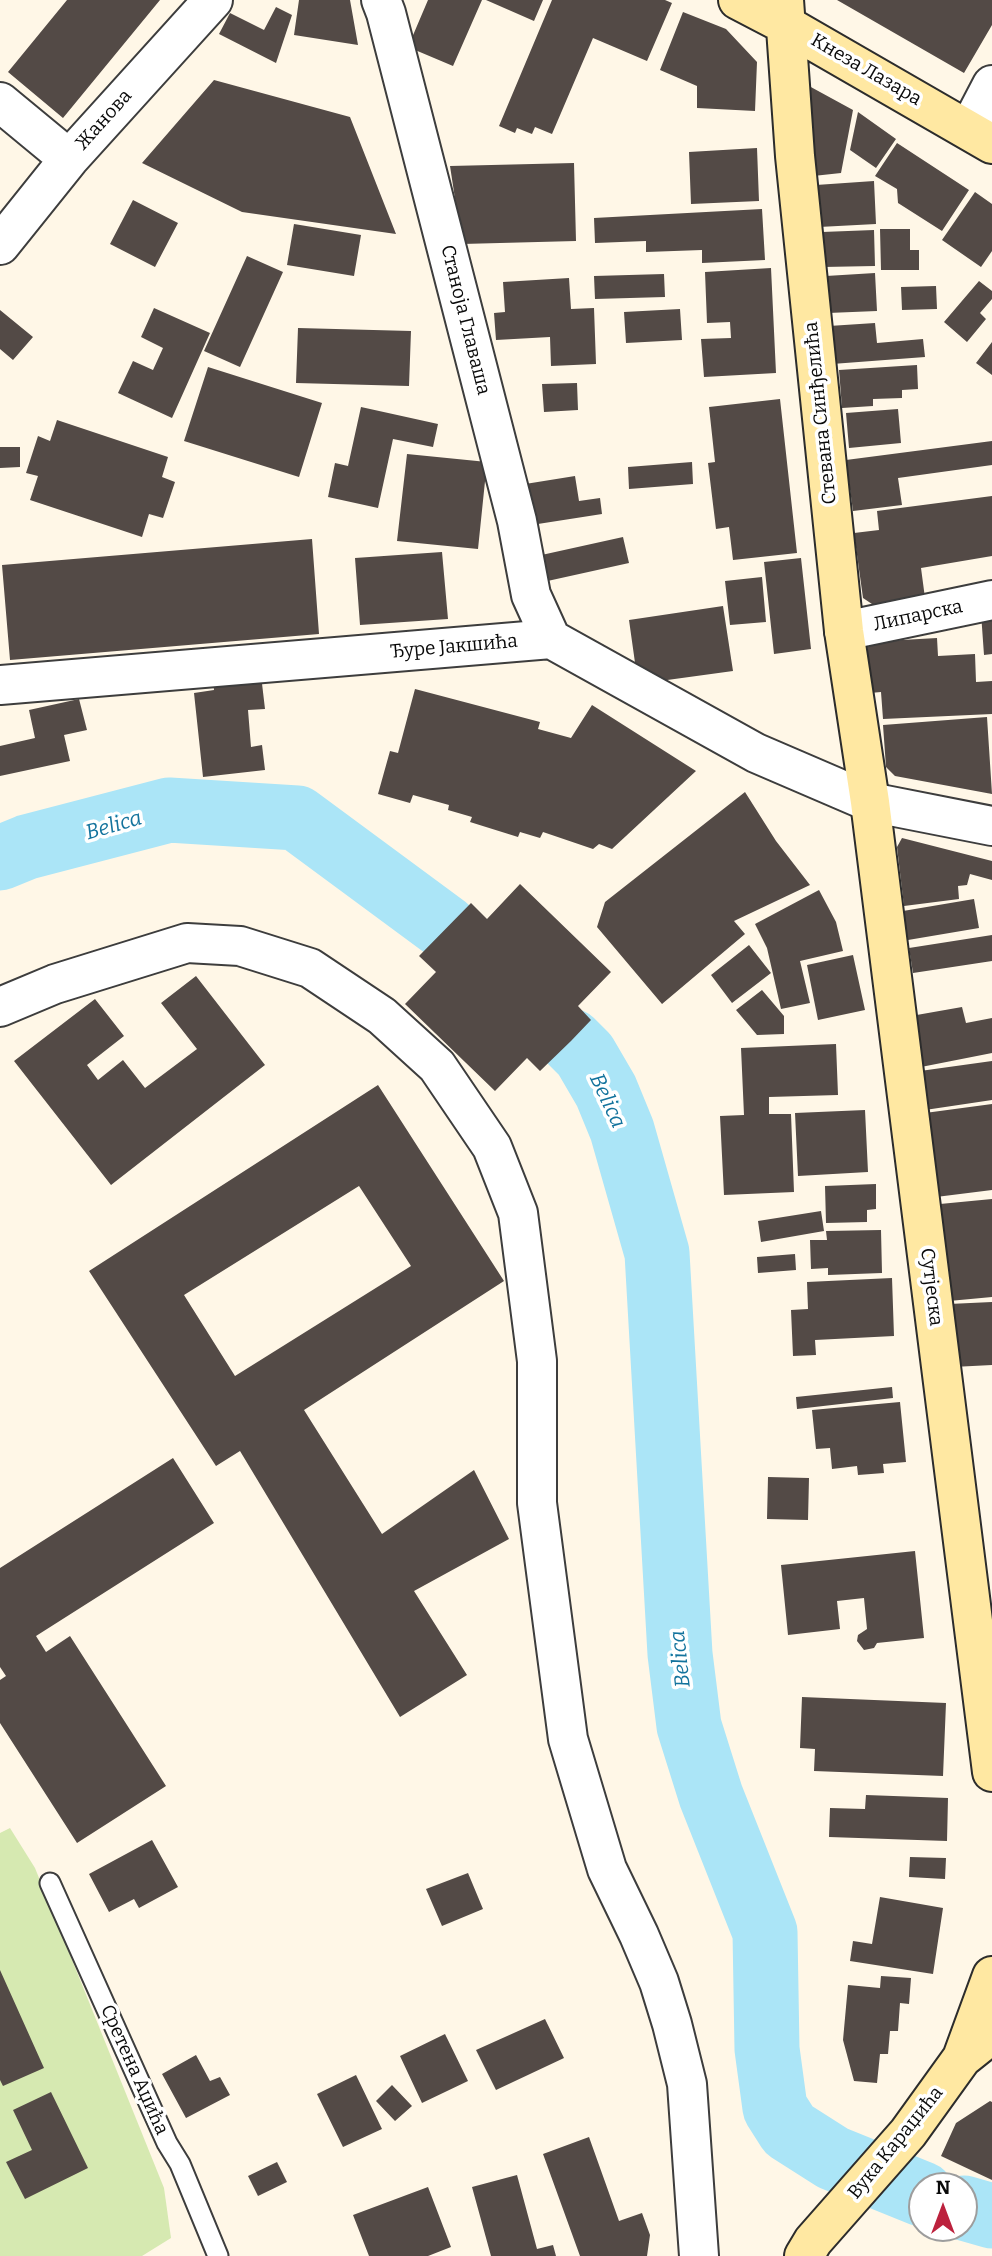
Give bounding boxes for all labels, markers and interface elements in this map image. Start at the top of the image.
street label: Кнеза Лазара [807,29,925,111]
street label: Жанова [71,85,137,155]
street label: Станоја Главаша [435,243,495,397]
street label: Стевана Синђелића [800,321,842,505]
street label: Липарска [871,595,965,637]
street label: Ђуре Јакшића [389,630,519,664]
water label: Belica [83,806,145,846]
water label: Belica [583,1070,631,1132]
street label: Сутјеска [915,1247,947,1327]
water label: Belica [665,1629,697,1689]
street label: Сретена Аџића [95,2001,173,2139]
street label: Вука Караџића [844,2082,948,2204]
north arrow [908,2172,978,2242]
text: N [936,2176,950,2199]

